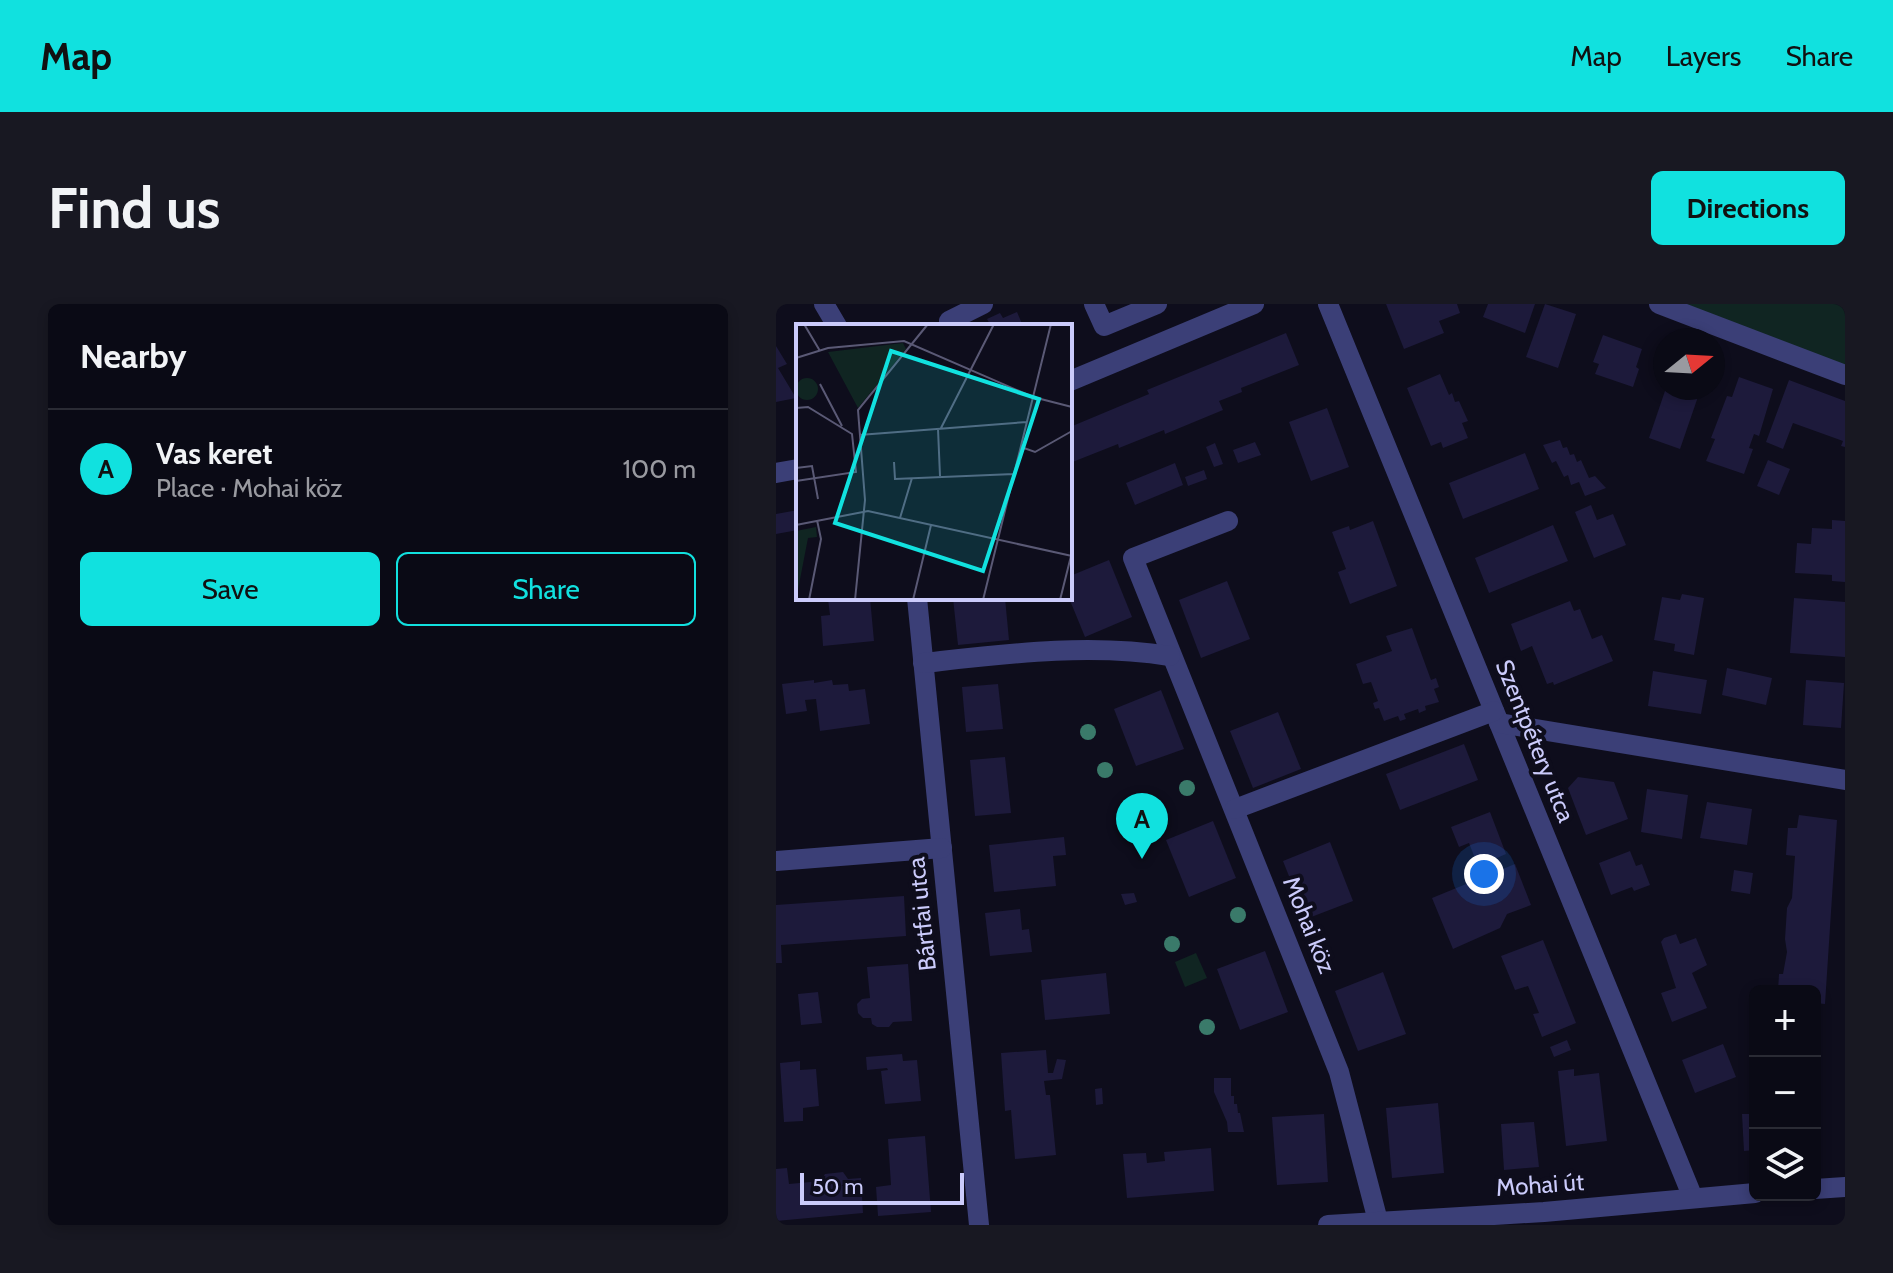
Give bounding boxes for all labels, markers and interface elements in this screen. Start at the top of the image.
text: Map [40,33,112,80]
text: Map [1570,39,1622,73]
text: Layers [1666,39,1741,73]
text: Share [1785,39,1853,73]
button: Directions [1651,171,1845,245]
text: Find us [48,174,221,242]
inset map [796,324,1072,600]
north arrow [1653,328,1725,400]
text: Nearby [80,335,187,377]
text: Vas keret [156,435,273,472]
text: A [98,453,114,485]
text: 100 m [623,453,696,485]
text: Place · Mohai köz [156,472,343,504]
button: Save [80,552,380,626]
button: Share [396,552,696,626]
street label: Szentpétery utca [1490,655,1581,827]
pin: A [1116,793,1168,859]
your location [1464,854,1504,894]
street label: Bártfai utca [901,855,942,972]
street label: Mohai köz [1277,872,1342,977]
map controls [1749,985,1821,1201]
button: + [1749,985,1821,1057]
button: − [1749,1057,1821,1129]
button: layers [1749,1129,1821,1201]
street label: Mohai út [1495,1167,1585,1202]
scale bar [800,1169,964,1205]
text: 50 m [812,1173,864,1200]

